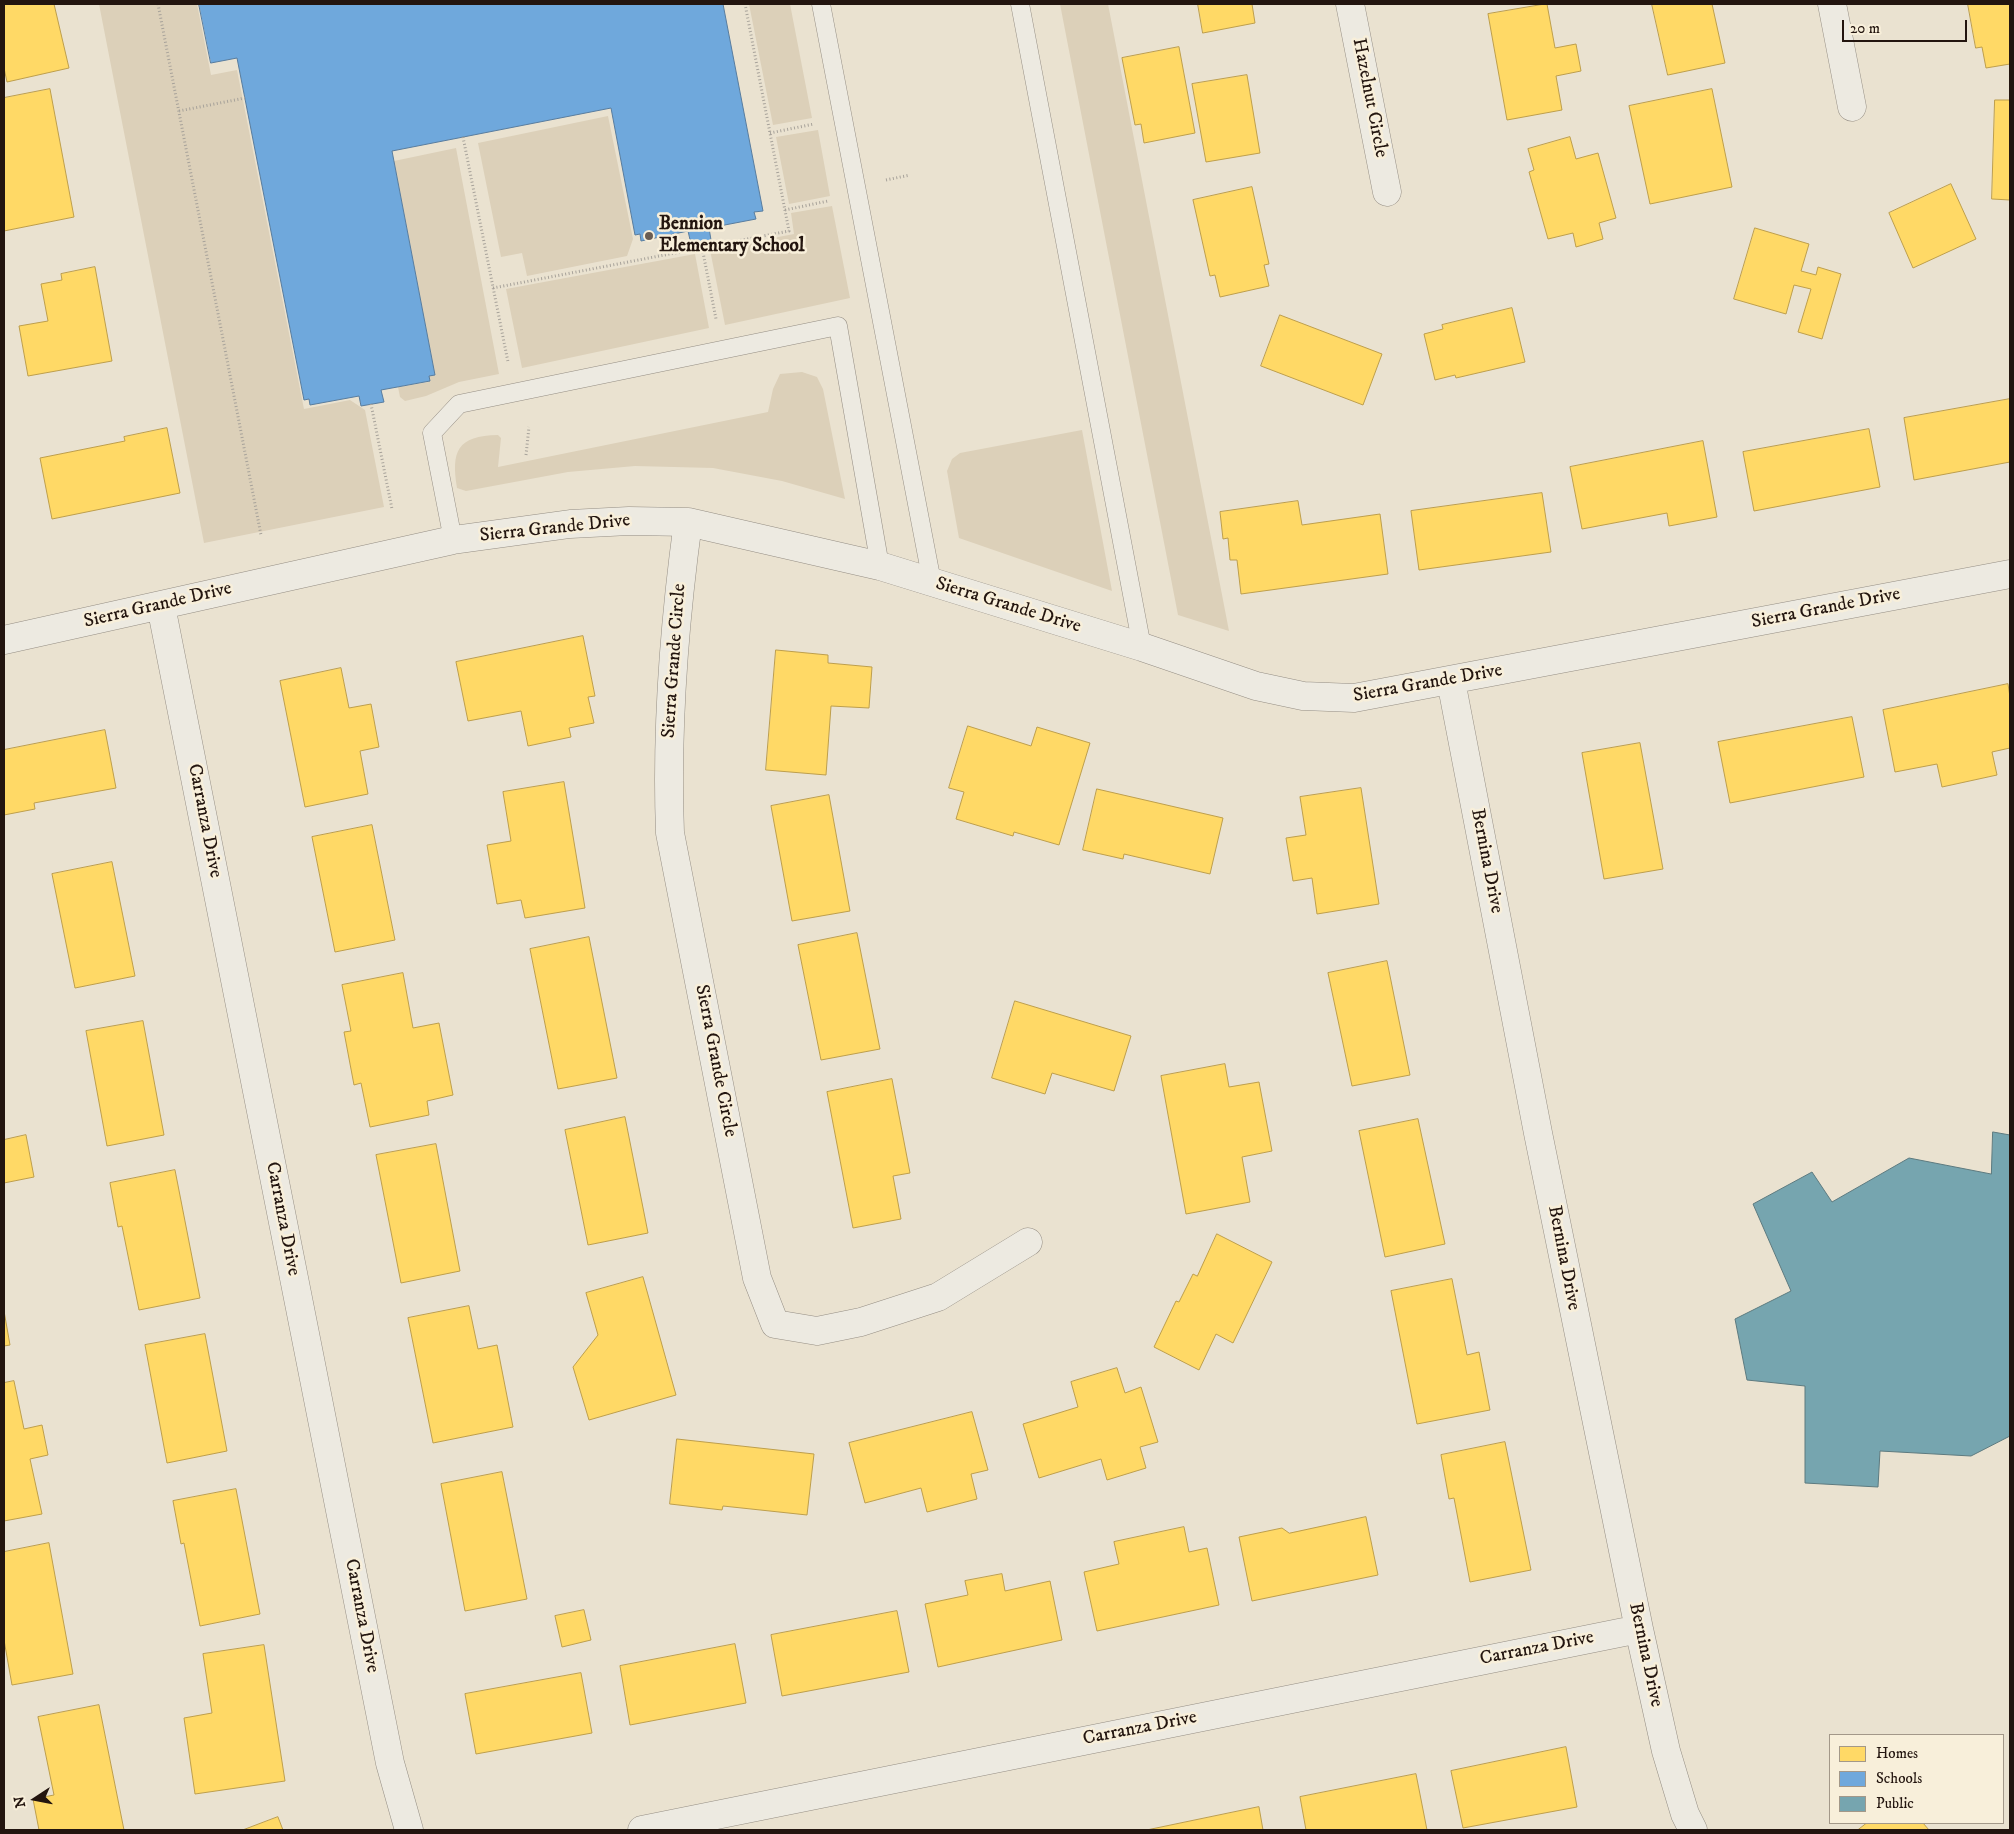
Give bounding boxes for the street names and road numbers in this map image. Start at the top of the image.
street label: Hazelnut Circle [1346,36,1392,160]
street label: Sierra Grande Drive [479,510,631,548]
street label: Sierra Grande Drive [932,573,1084,639]
street label: Sierra Grande Drive [82,578,234,634]
street label: Sierra Grande Circle [658,583,692,739]
street label: Sierra Grande Drive [1750,583,1902,635]
street label: Sierra Grande Drive [1352,660,1504,708]
street label: Carranza Drive [182,762,226,880]
street label: Bernina Drive [1465,807,1507,915]
street label: Sierra Grande Circle [689,983,741,1139]
street label: Carranza Drive [260,1160,304,1278]
street label: Bernina Drive [1542,1204,1584,1312]
street label: Carranza Drive [339,1557,383,1675]
street label: Bernina Drive [1623,1601,1667,1709]
street label: Carranza Drive [1478,1627,1596,1671]
street label: Carranza Drive [1081,1707,1199,1751]

